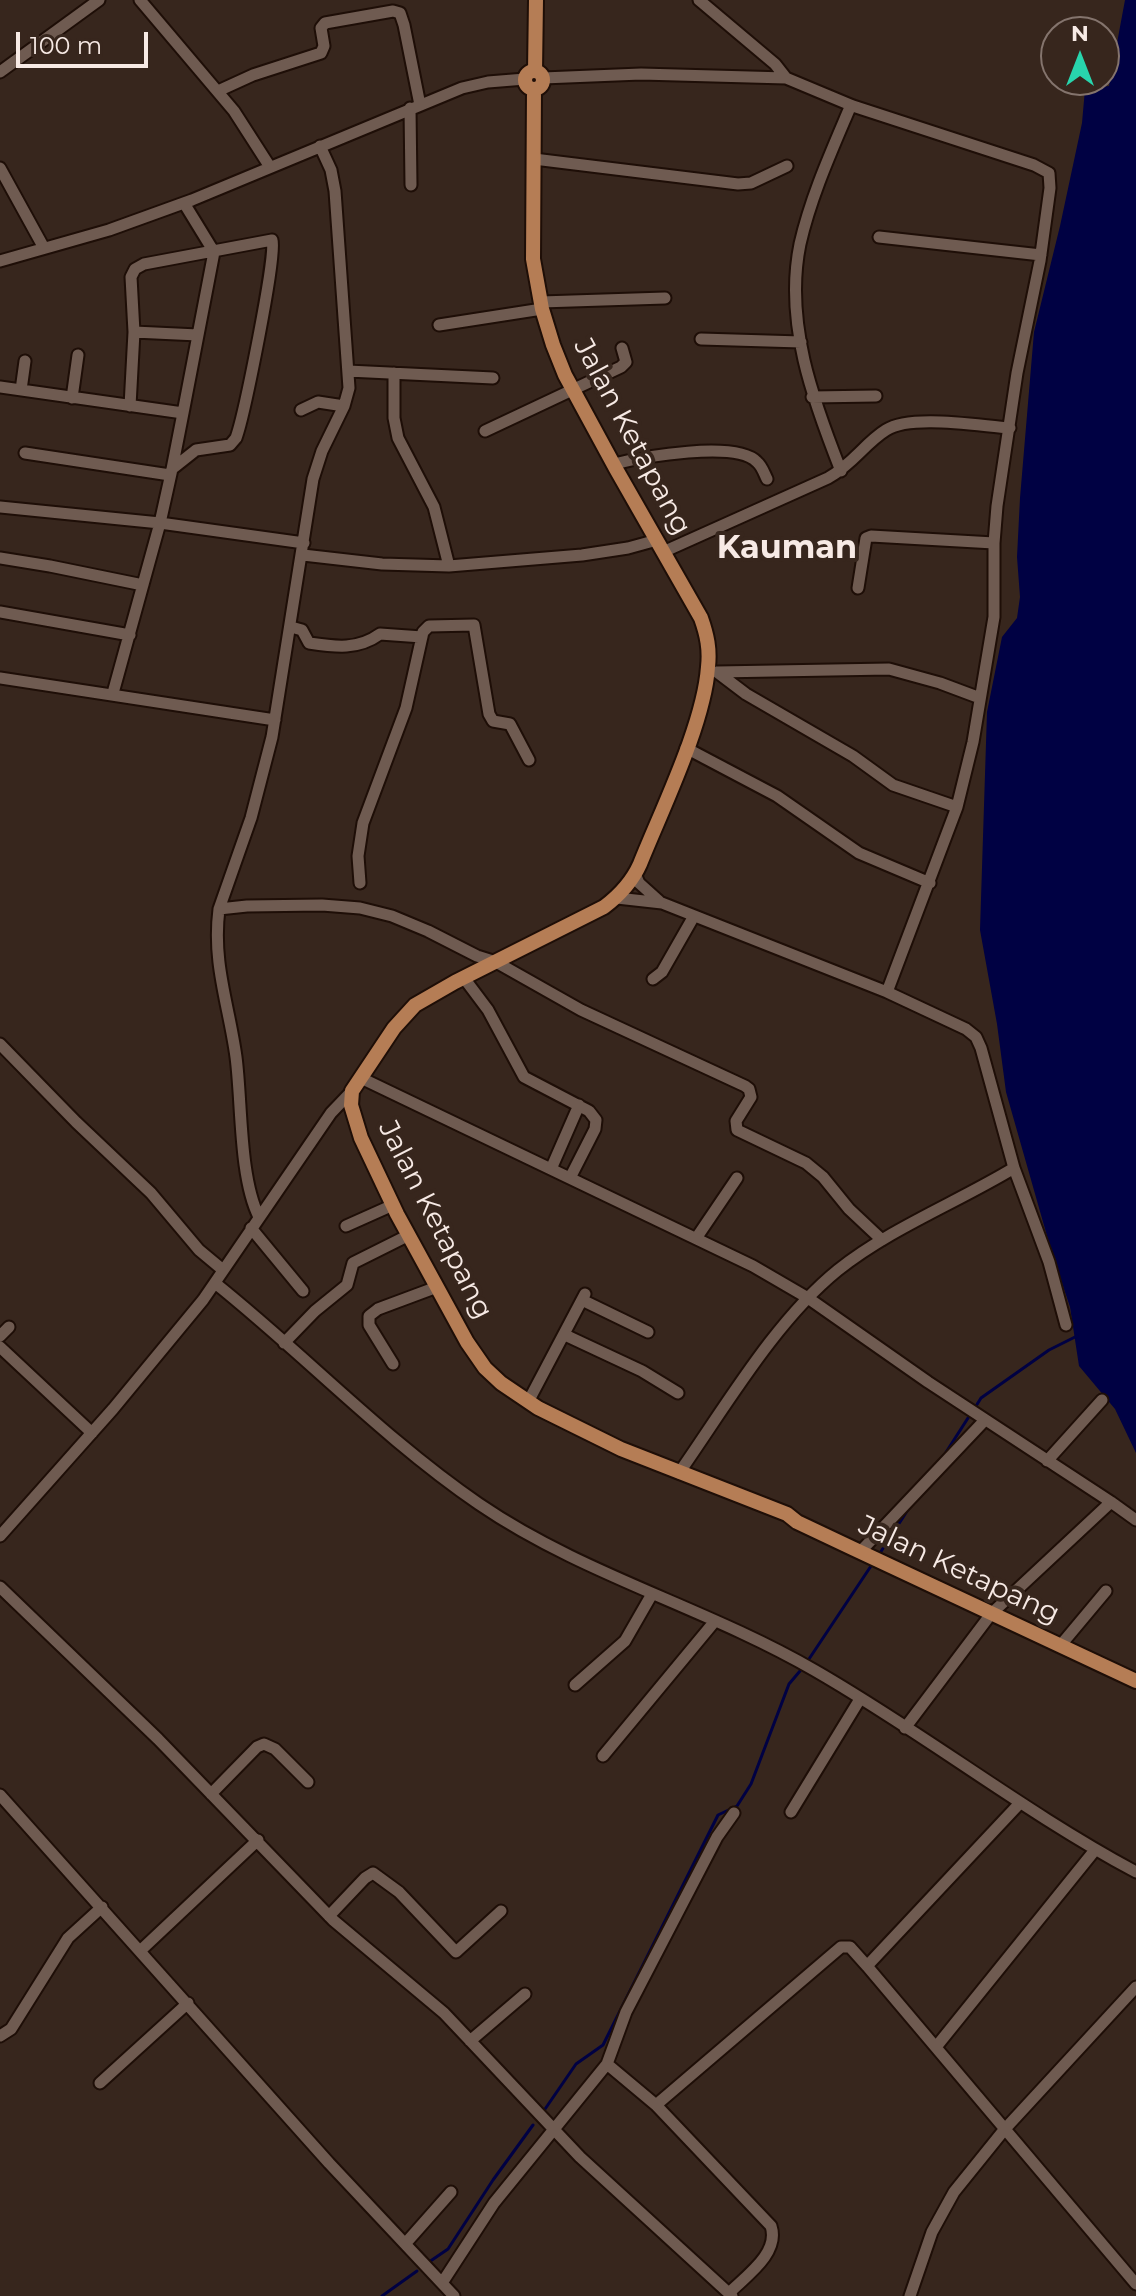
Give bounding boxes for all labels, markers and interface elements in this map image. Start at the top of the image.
scale bar [20,16,152,66]
north arrow [1040,16,1120,96]
text: N [1071,20,1089,47]
text: 100 m [30,31,102,60]
street label: Jalan Ketapang [566,333,698,541]
district label: Kauman [717,530,857,568]
street label: Jalan Ketapang [371,1115,499,1325]
street label: Jalan Ketapang [853,1509,1065,1631]

